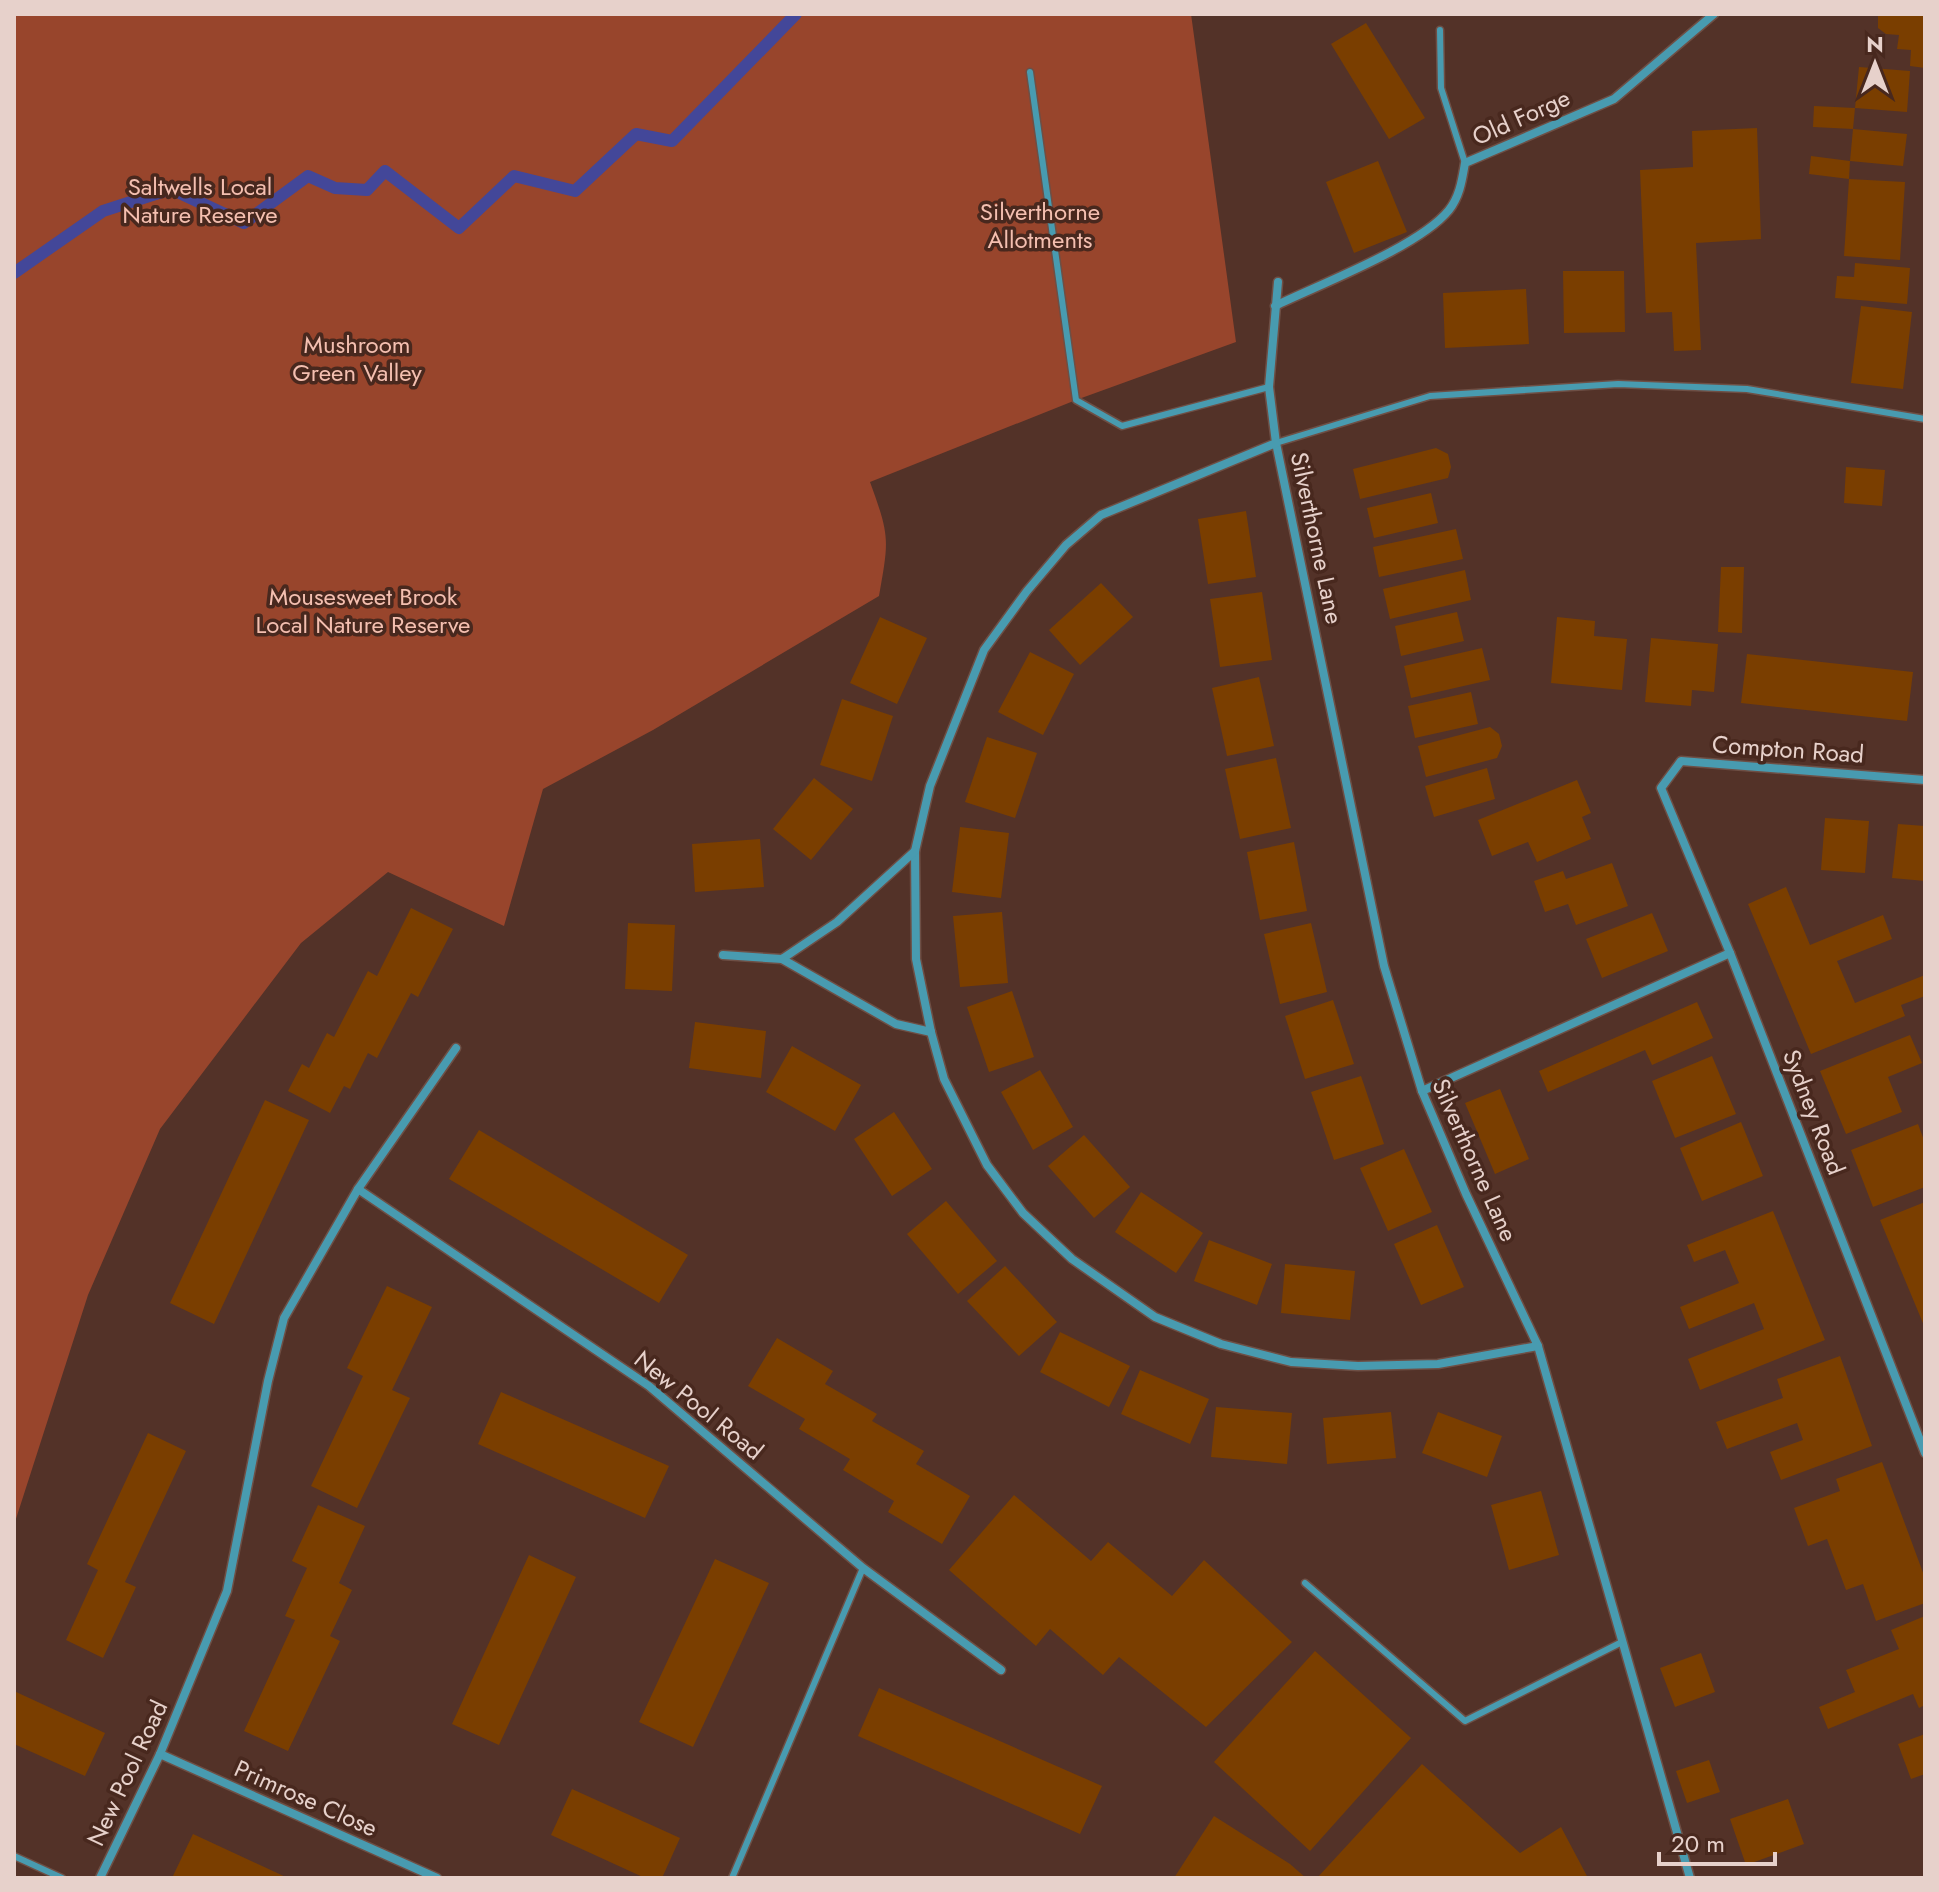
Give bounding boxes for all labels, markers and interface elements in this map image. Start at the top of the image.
north arrow [1835,24,1915,104]
text: N [1866,28,1884,60]
street label: Old Forge [1467,80,1575,154]
park label: Saltwells Local Nature Reserve [122,169,278,232]
park label: Silverthorne Allotments [980,194,1100,257]
park label: Mushroom Green Valley [292,327,422,390]
street label: Silverthorne Lane [1282,449,1352,627]
park label: Mousesweet Brook Local Nature Reserve [256,579,470,642]
street label: Compton Road [1711,726,1865,772]
street label: Sydney Road [1774,1044,1854,1180]
street label: Silverthorne Lane [1423,1073,1527,1247]
street label: New Pool Road [627,1342,771,1468]
street label: New Pool Road [78,1694,176,1852]
street label: Primrose Close [229,1751,383,1845]
scale bar [1659,1816,1775,1866]
text: 20 m [1671,1826,1725,1861]

